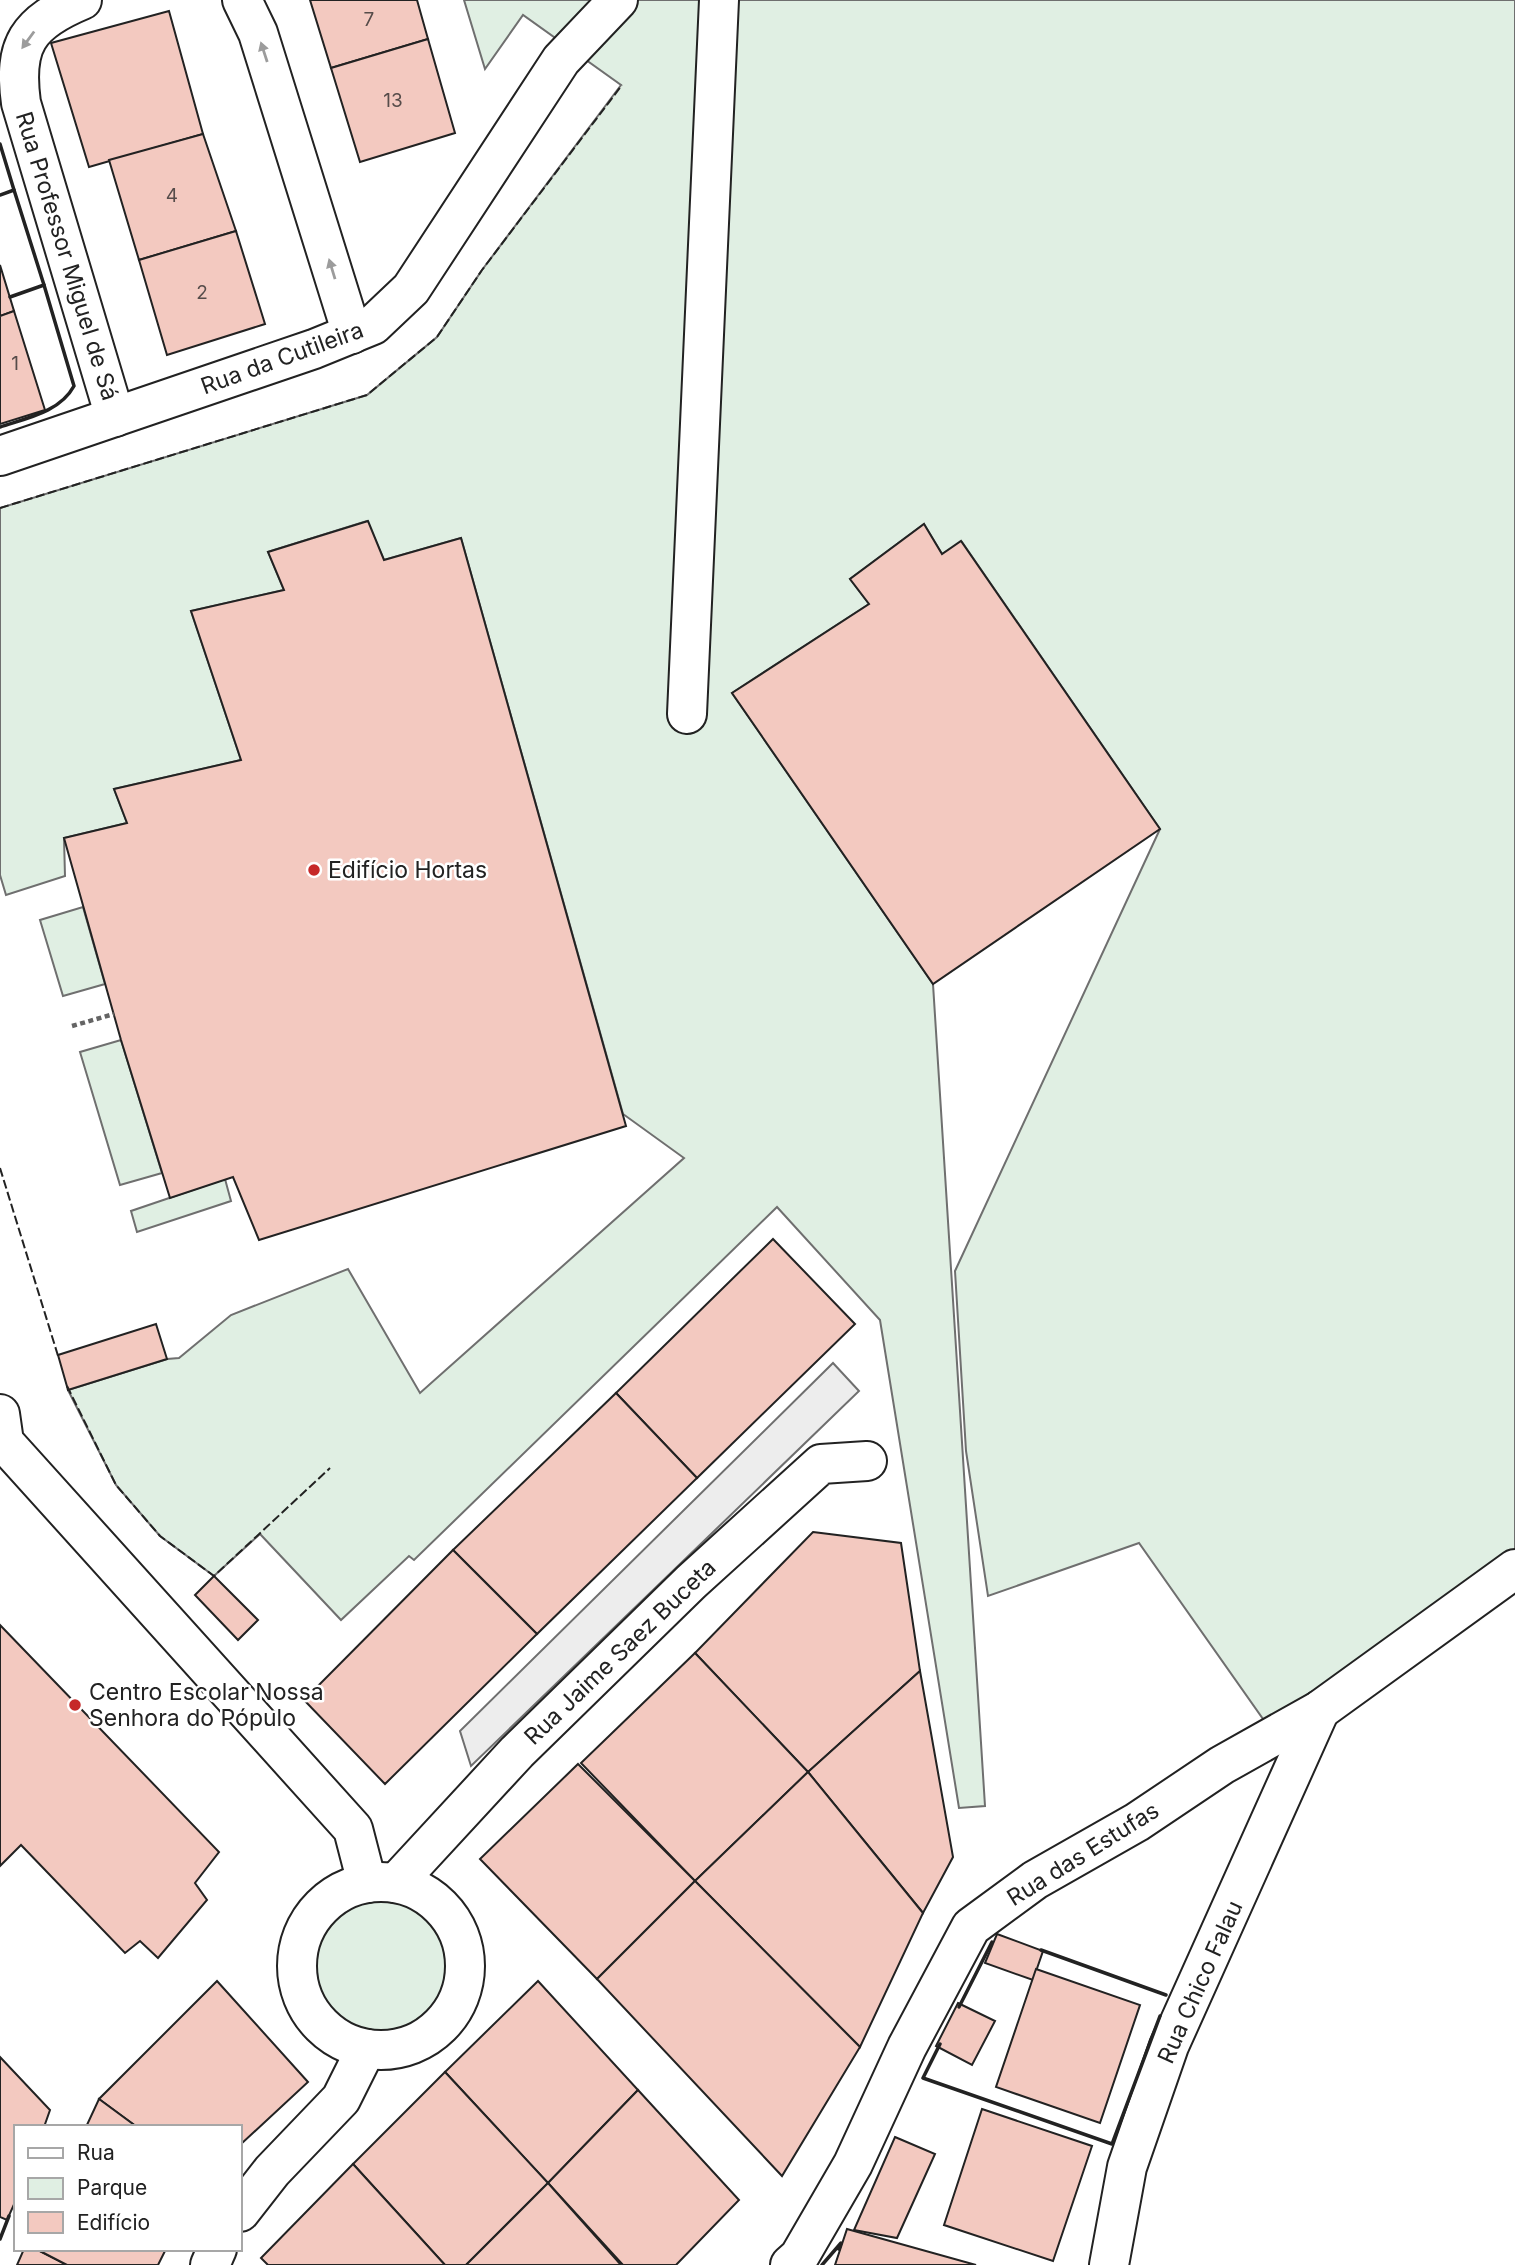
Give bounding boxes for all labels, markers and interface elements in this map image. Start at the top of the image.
house number: 7 [364,8,374,31]
one-way arrow [21,31,35,49]
one-way arrow [258,41,269,62]
house number: 13 [383,89,403,112]
street label: Rua Professor Miguel de Sá [10,108,124,404]
house number: 4 [166,184,178,207]
one-way arrow [326,258,336,279]
house number: 2 [196,281,208,304]
street label: Rua da Cutileira [197,316,367,400]
house number: 1 [11,352,19,375]
place label: Edifício Hortas [328,856,487,884]
marker: Edifício Hortas [306,862,322,878]
street label: Rua Jaime Saez Buceta [519,1553,721,1751]
place label: Centro Escolar Nossa Senhora do Pópulo [89,1678,324,1732]
marker: Centro Escolar Nossa Senhora do Pópulo [67,1697,83,1713]
street label: Rua das Estufas [1002,1796,1164,1912]
street label: Rua Chico Falau [1152,1896,1248,2068]
legend [14,2125,242,2251]
text: Rua [77,2140,115,2165]
text: Parque [77,2175,147,2200]
text: Edifício [77,2210,150,2235]

